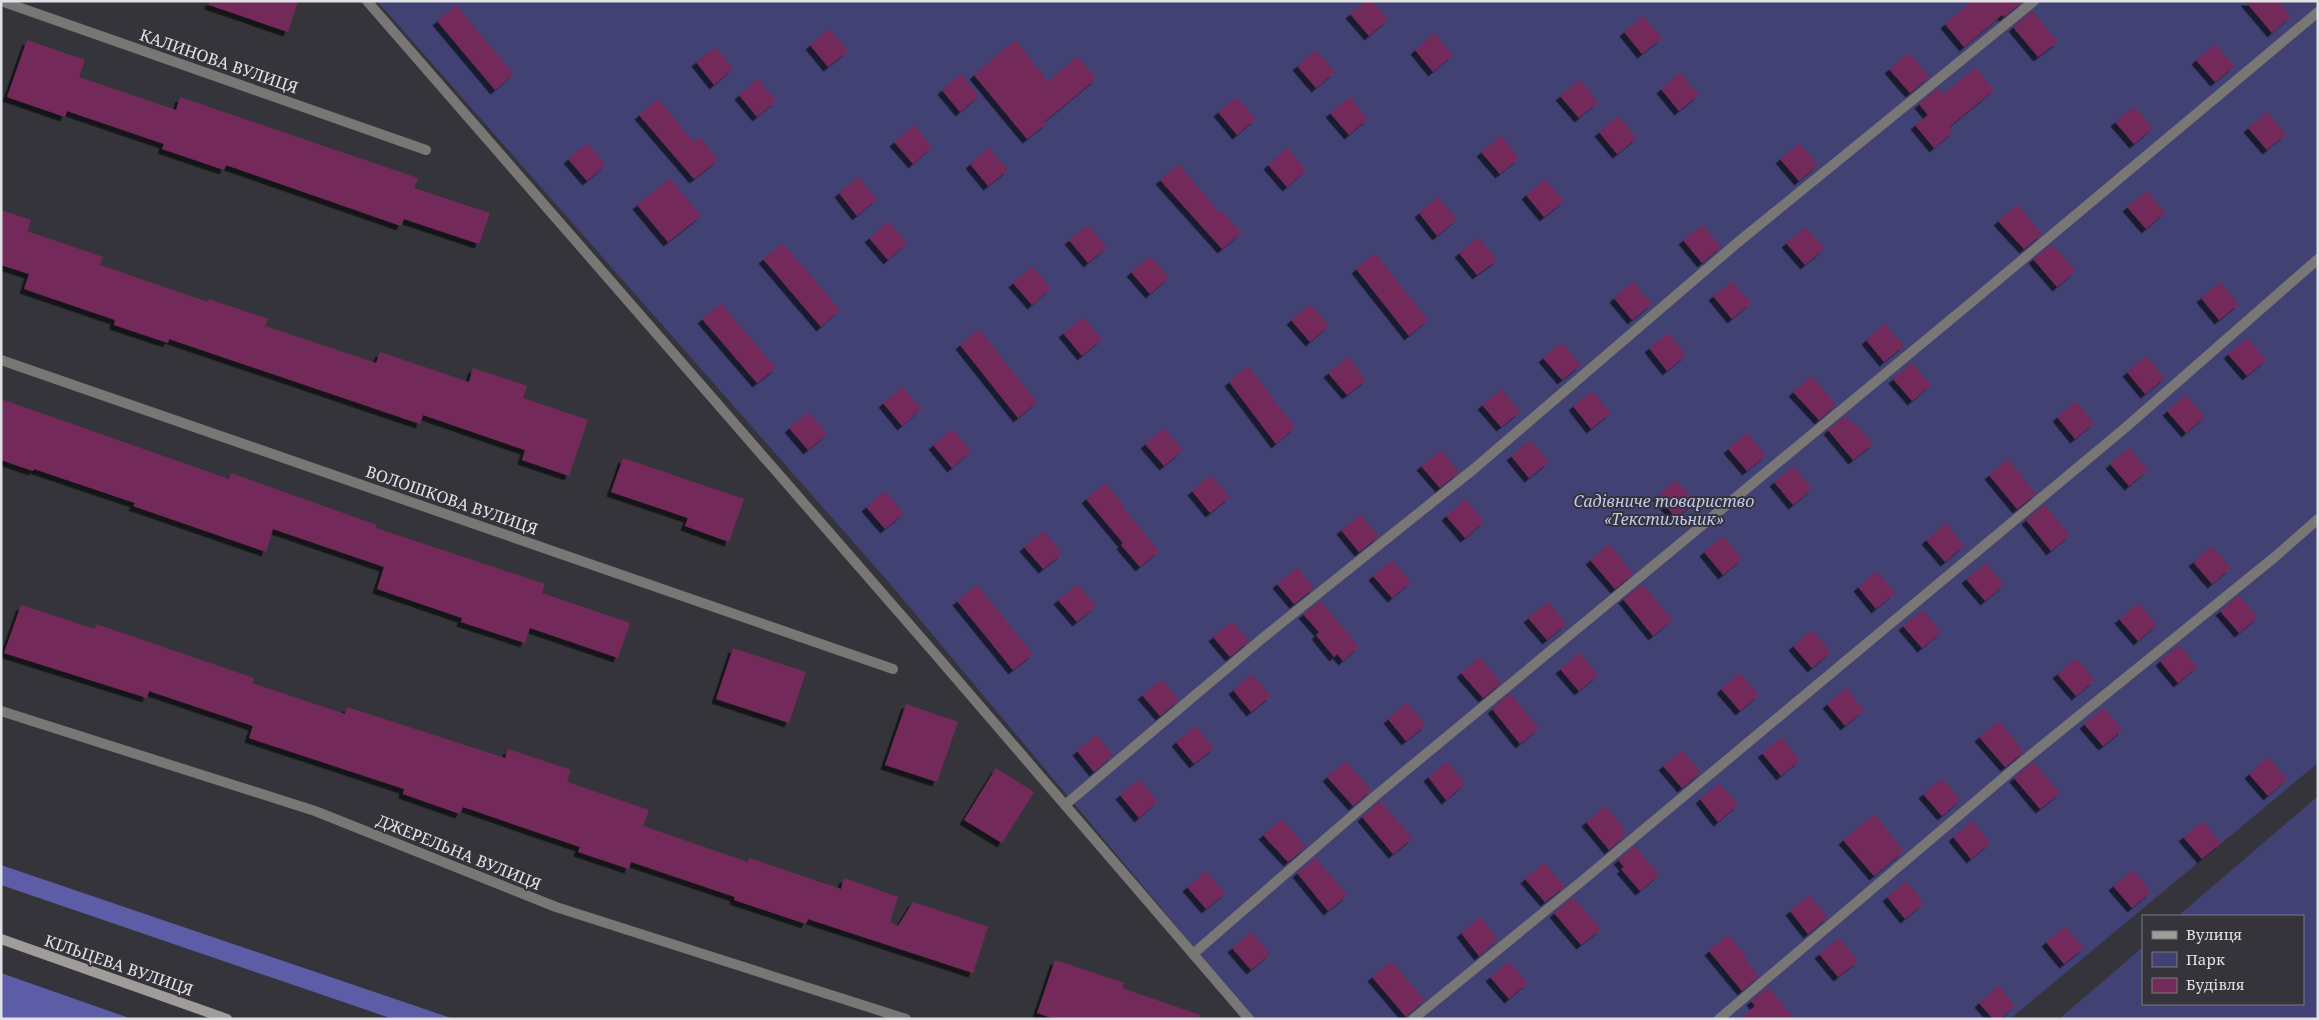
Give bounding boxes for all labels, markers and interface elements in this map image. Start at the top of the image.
street label: КАЛИНОВА ВУЛИЦЯ [137,24,301,98]
street label: ВОЛОШКОВА ВУЛИЦЯ [363,460,541,540]
park label: Садівниче товариство «Текстильник» [1574,490,1754,530]
street label: ДЖЕРЕЛЬНА ВУЛИЦЯ [373,809,545,895]
legend [2142,915,2304,1005]
text: Вулиця [2186,924,2242,944]
street label: КІЛЬЦЕВА ВУЛИЦЯ [42,929,196,1001]
text: Парк [2186,949,2225,969]
text: Будівля [2186,974,2244,994]

